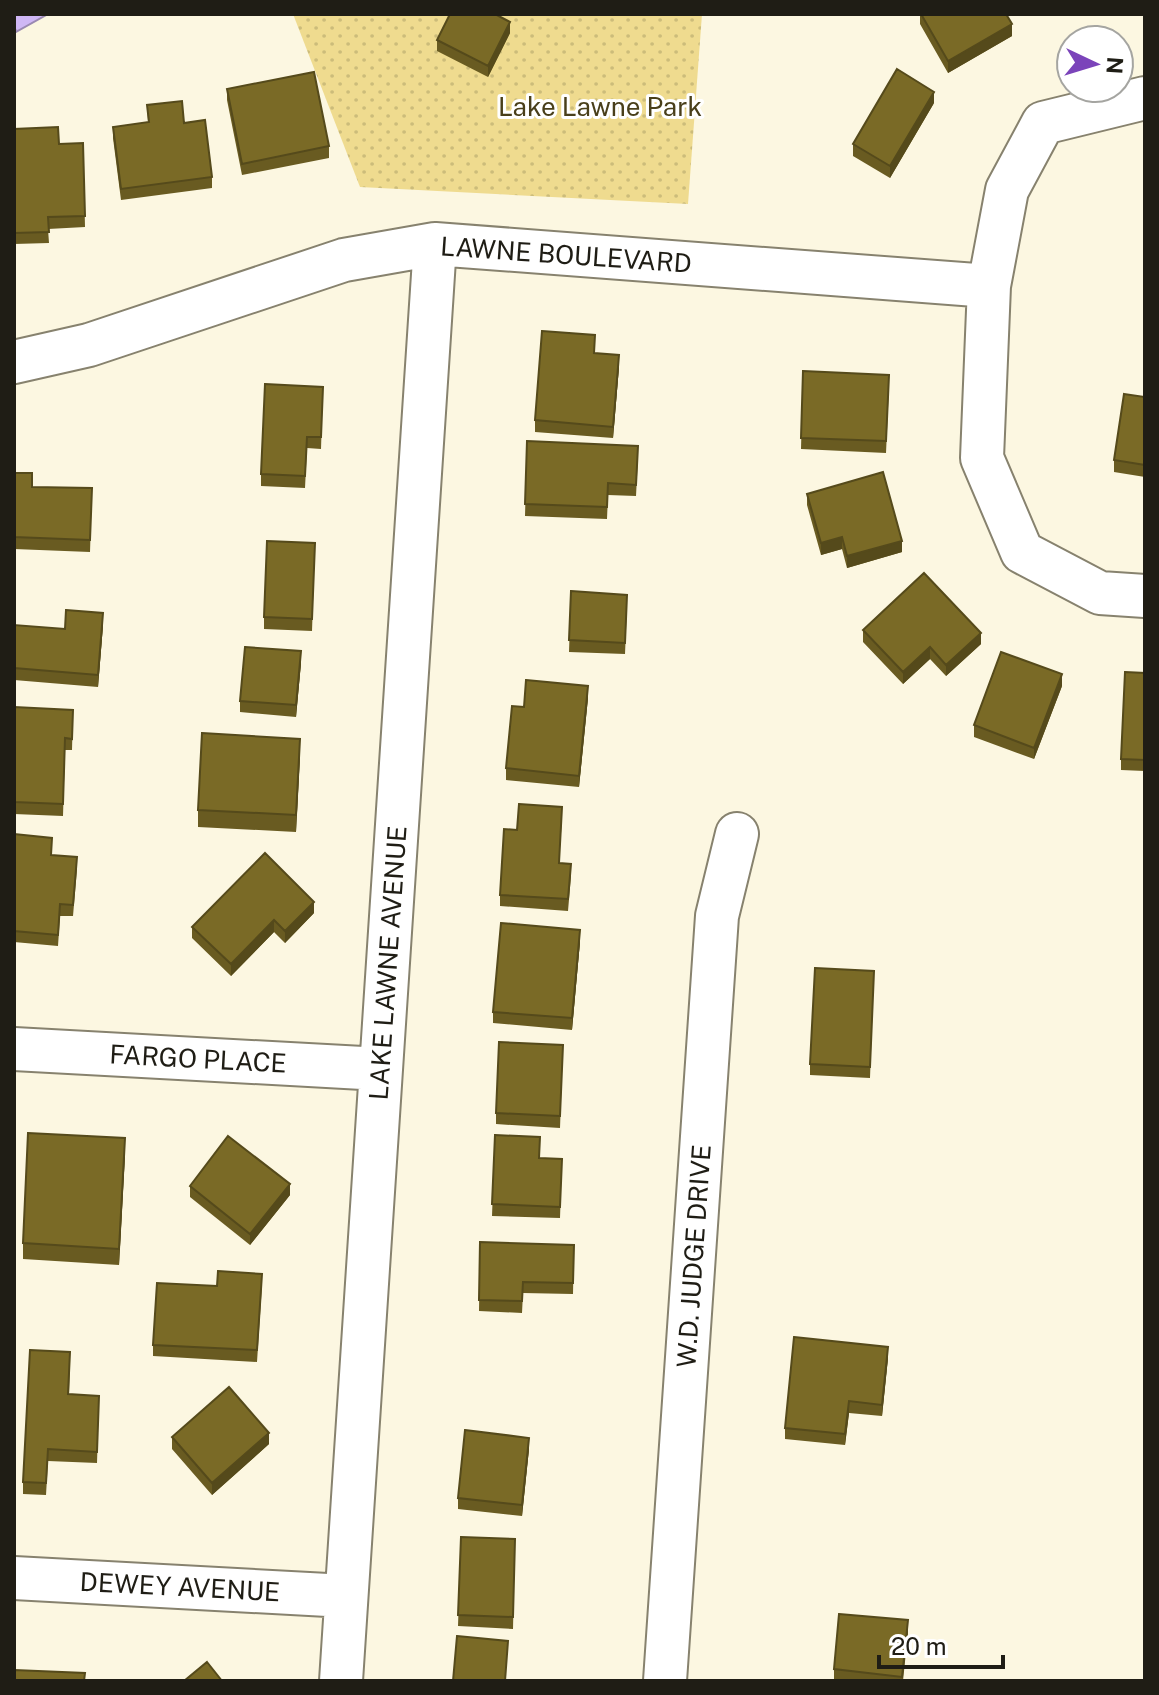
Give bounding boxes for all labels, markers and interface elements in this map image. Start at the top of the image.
north arrow [1055,24,1135,104]
text: N [1101,56,1129,75]
park label: Lake Lawne Park [498,91,702,122]
street label: LAWNE BOULEVARD [439,230,693,279]
street label: LAKE LAWNE AVENUE [362,825,413,1101]
street label: FARGO PLACE [109,1038,287,1079]
street label: W.D. JUDGE DRIVE [670,1143,717,1369]
street label: DEWEY AVENUE [79,1566,281,1607]
scale bar [879,1619,1003,1669]
text: 20 m [891,1632,947,1660]

